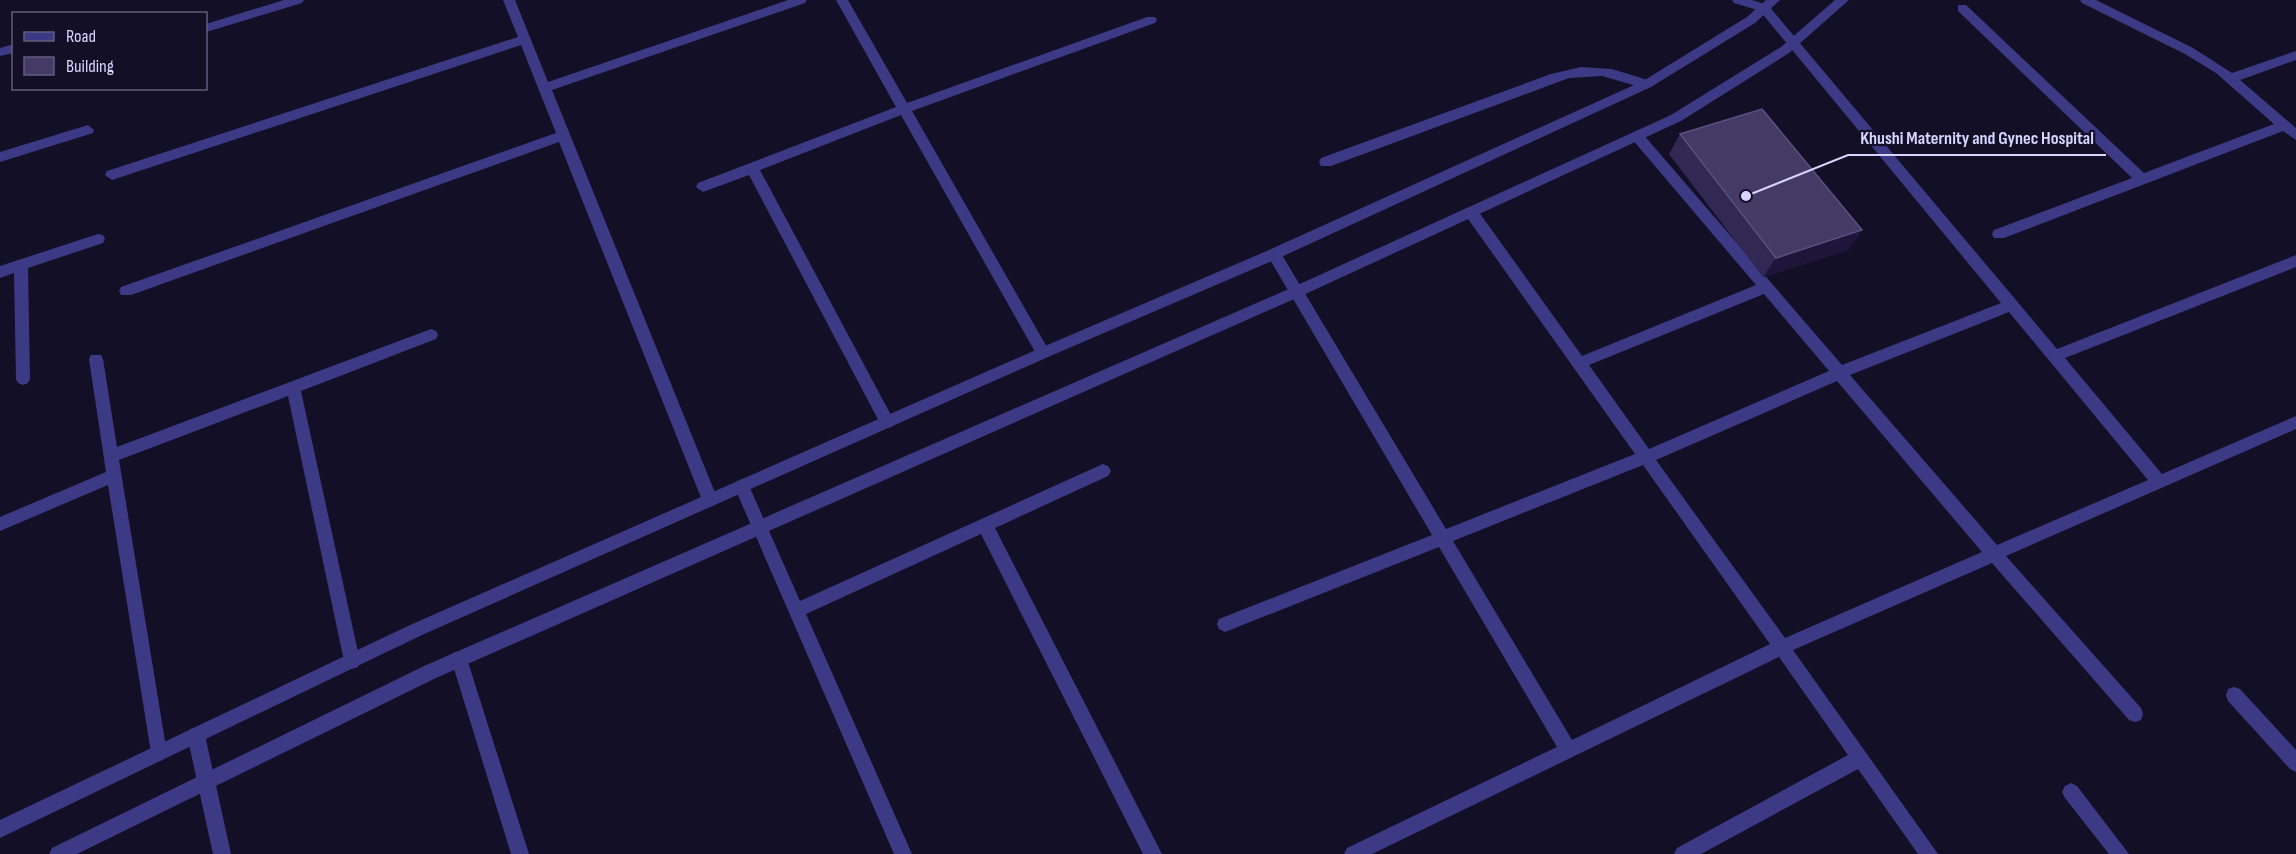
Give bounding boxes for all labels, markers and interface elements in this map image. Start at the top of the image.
legend [12,12,207,90]
text: Road [66,26,96,47]
text: Building [66,56,114,77]
callout: Khushi Maternity and Gynec Hospital [1848,119,2106,155]
text: Khushi Maternity and Gynec Hospital [1860,128,2094,149]

